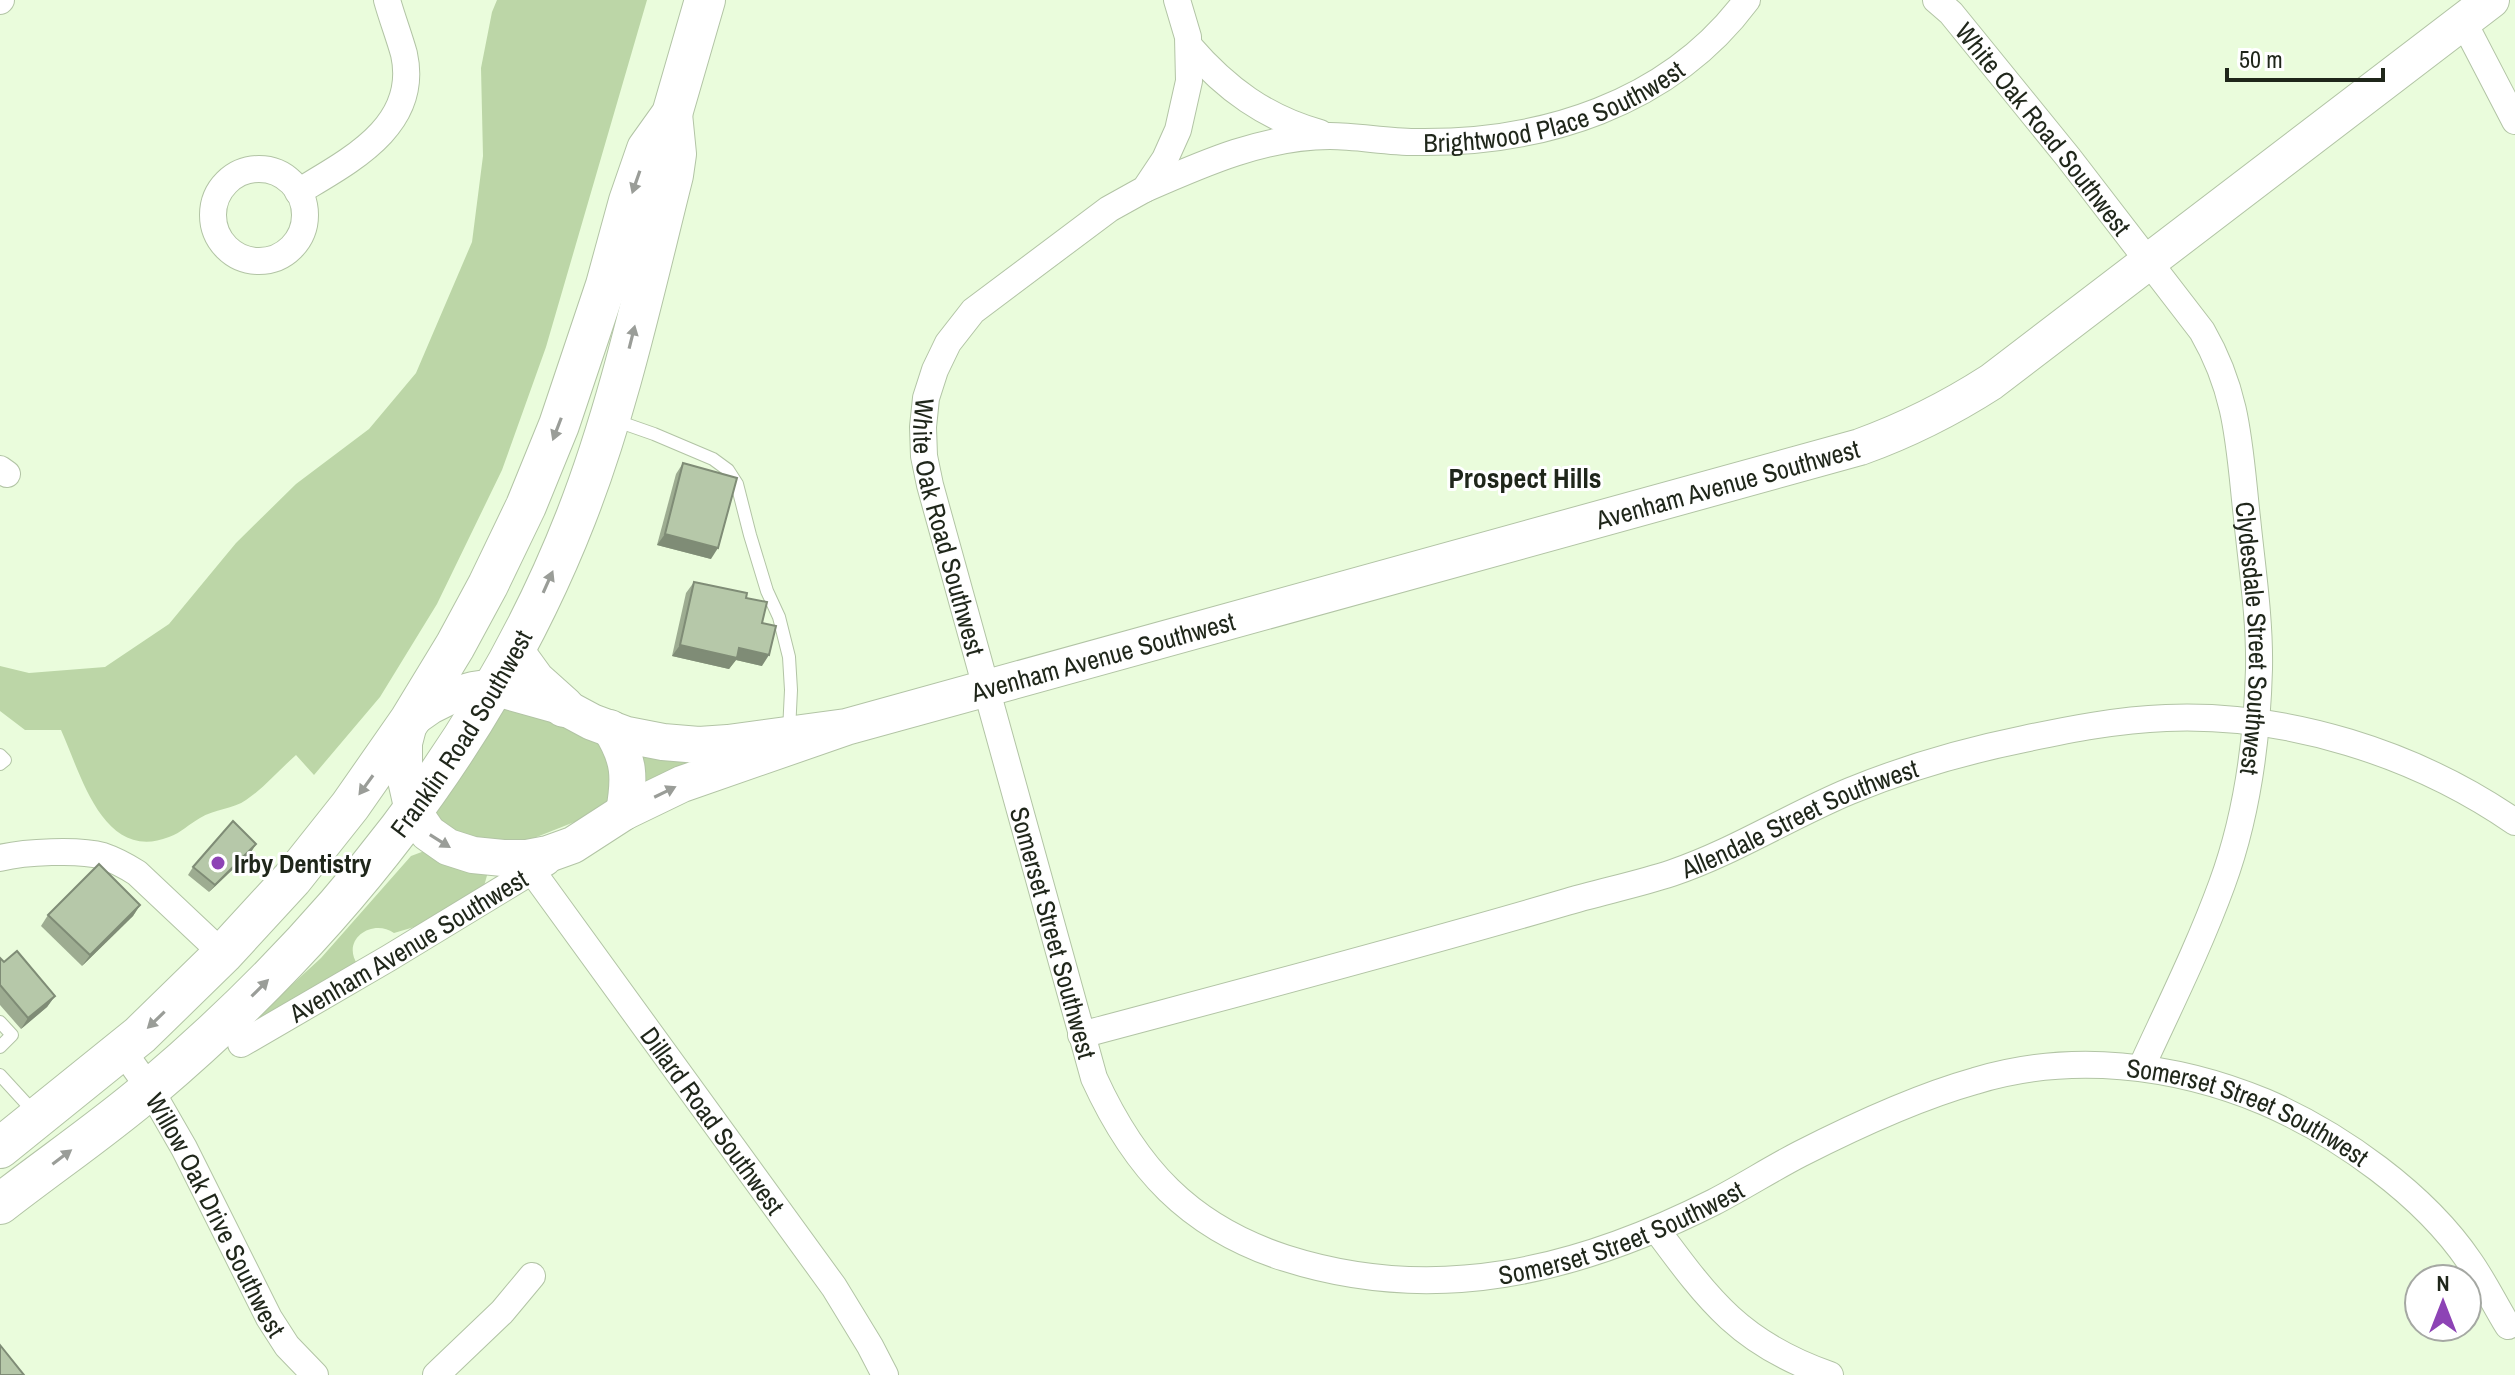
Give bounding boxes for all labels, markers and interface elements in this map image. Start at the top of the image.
street label: White Oak Road Southwest [1948,15,2139,242]
scale bar [2227,32,2383,82]
text: 50 m [2239,43,2283,75]
street label: Brightwood Place Southwest [1423,52,1691,160]
one-way arrow [629,170,641,194]
one-way arrow [627,324,639,349]
street label: White Oak Road Southwest [905,397,994,659]
one-way arrow [550,417,563,441]
street label: Avenham Avenue Southwest [1591,430,1863,537]
district label: Prospect Hills [1448,459,1602,497]
street label: Clydesdale Street Southwest [2228,500,2277,777]
one-way arrow [541,570,555,594]
street label: Avenham Avenue Southwest [966,603,1239,709]
street label: Franklin Road Southwest [382,623,540,844]
street label: Allendale Street Southwest [1675,750,1922,886]
one-way arrow [359,774,374,795]
one-way arrow [654,785,677,799]
street label: Somerset Street Southwest [1002,803,1105,1062]
one-way arrow [430,833,451,848]
place label: Irby Dentistry [234,846,372,881]
marker: Irby Dentistry [209,854,227,872]
street label: Avenham Avenue Southwest [281,861,534,1031]
one-way arrow [250,979,269,998]
one-way arrow [147,1010,166,1029]
street label: Dillard Road Southwest [633,1019,793,1221]
street label: Somerset Street Southwest [2125,1049,2376,1174]
street label: Willow Oak Drive Southwest [138,1086,294,1343]
one-way arrow [52,1149,72,1165]
street label: Somerset Street Southwest [1496,1172,1750,1292]
north arrow [2403,1263,2483,1343]
text: N [2436,1268,2450,1298]

